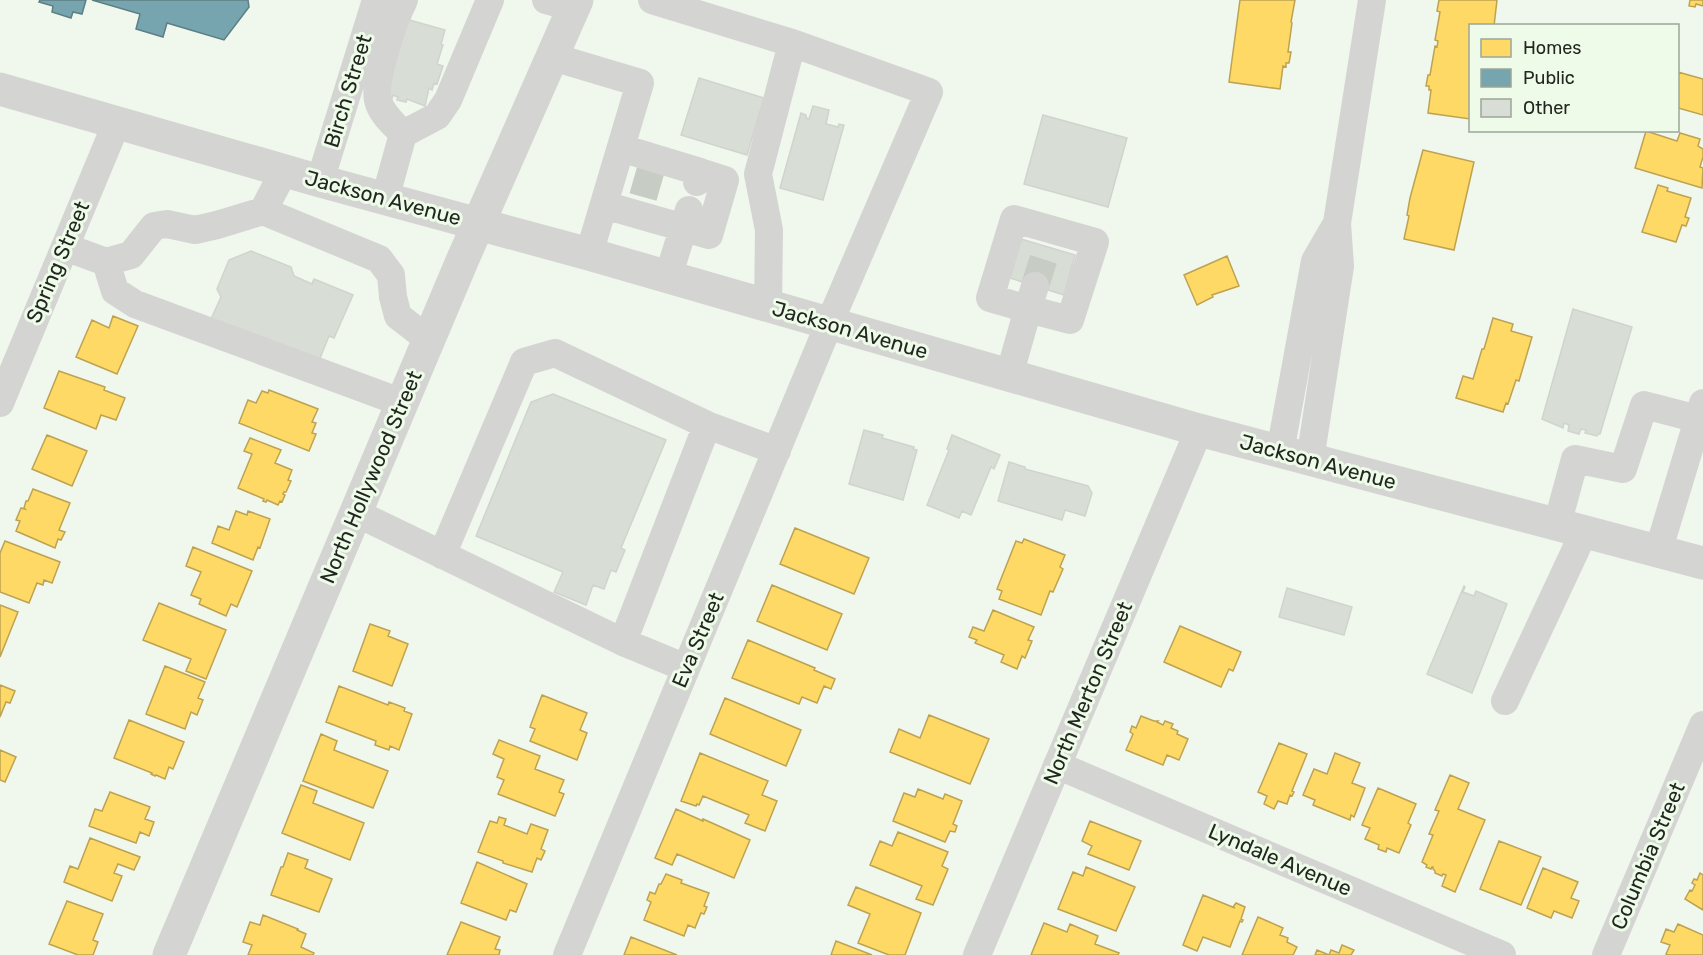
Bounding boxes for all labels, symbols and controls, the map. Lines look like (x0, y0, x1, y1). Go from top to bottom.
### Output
legend (1469, 24, 1679, 132)
street label: Birch Street (318, 31, 377, 151)
text: Homes (1523, 37, 1581, 59)
text: Public (1523, 67, 1575, 89)
text: Other (1523, 97, 1570, 119)
street label: Jackson Avenue (302, 165, 464, 230)
street label: Spring Street (21, 197, 94, 326)
street label: Jackson Avenue (769, 295, 931, 364)
street label: North Hollywood Street (314, 367, 427, 587)
street label: Jackson Avenue (1237, 429, 1399, 494)
street label: Eva Street (666, 588, 729, 691)
street label: North Merton Street (1038, 598, 1137, 788)
street label: Columbia Street (1605, 778, 1690, 933)
street label: Lyndale Avenue (1205, 818, 1356, 901)

